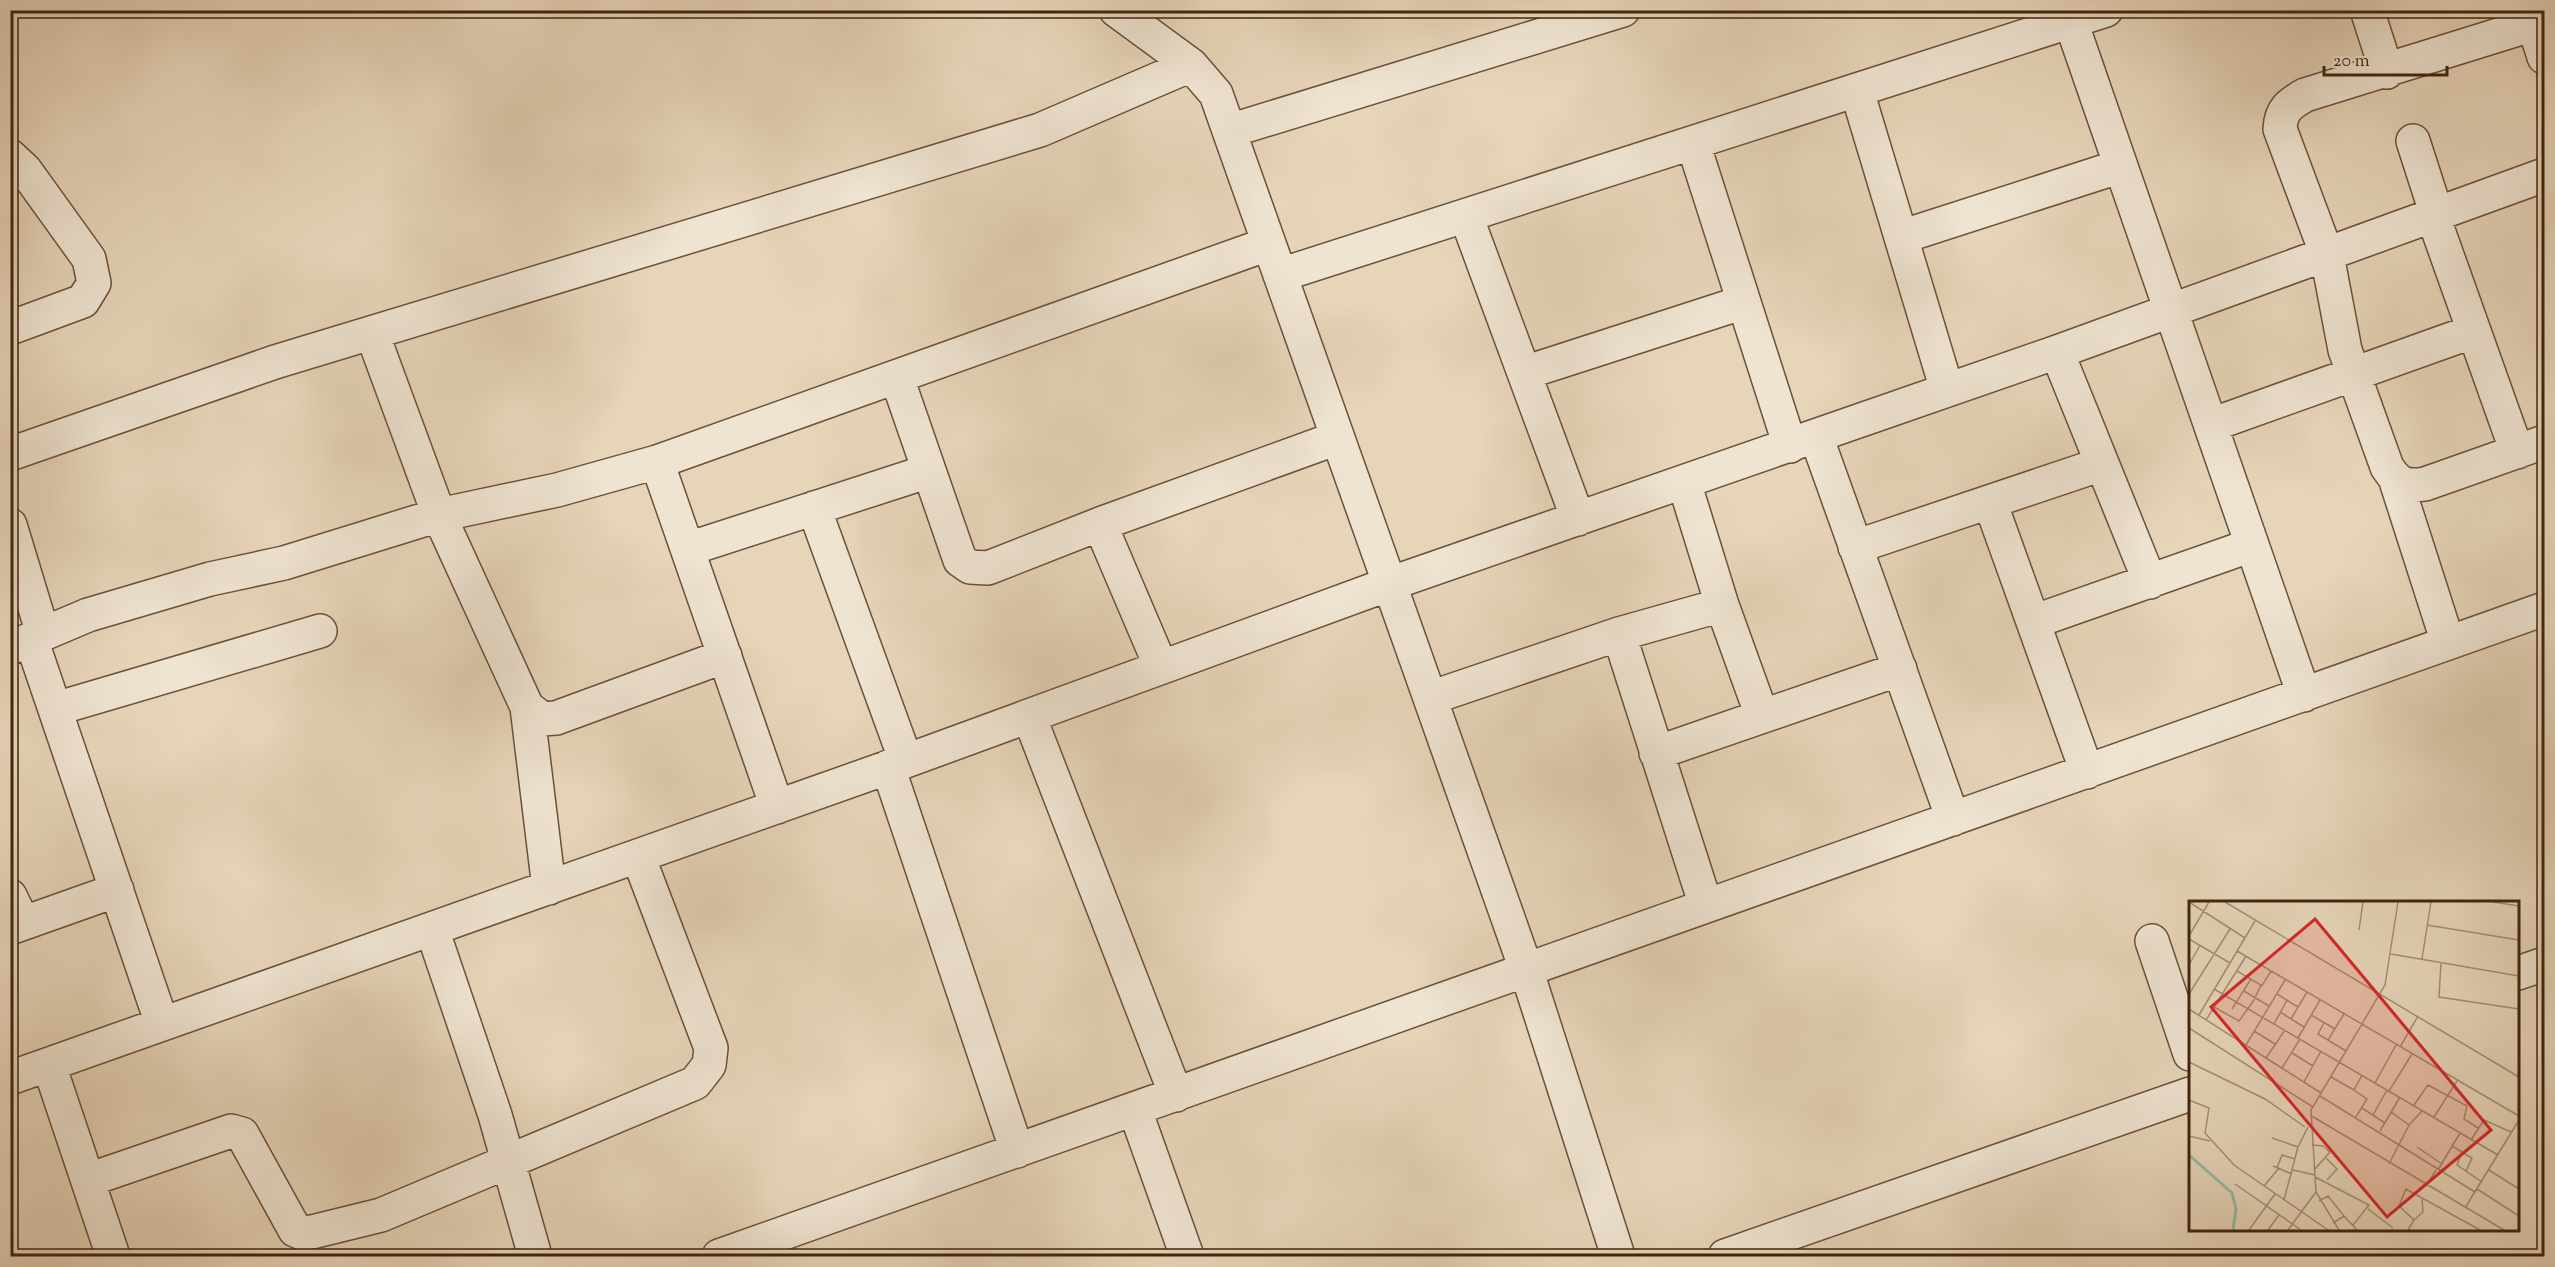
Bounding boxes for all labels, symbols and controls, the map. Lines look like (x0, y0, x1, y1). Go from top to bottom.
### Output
scale bar (2324, 39, 2447, 77)
text: 20 m (2333, 49, 2370, 75)
inset map (2189, 901, 2519, 1231)

